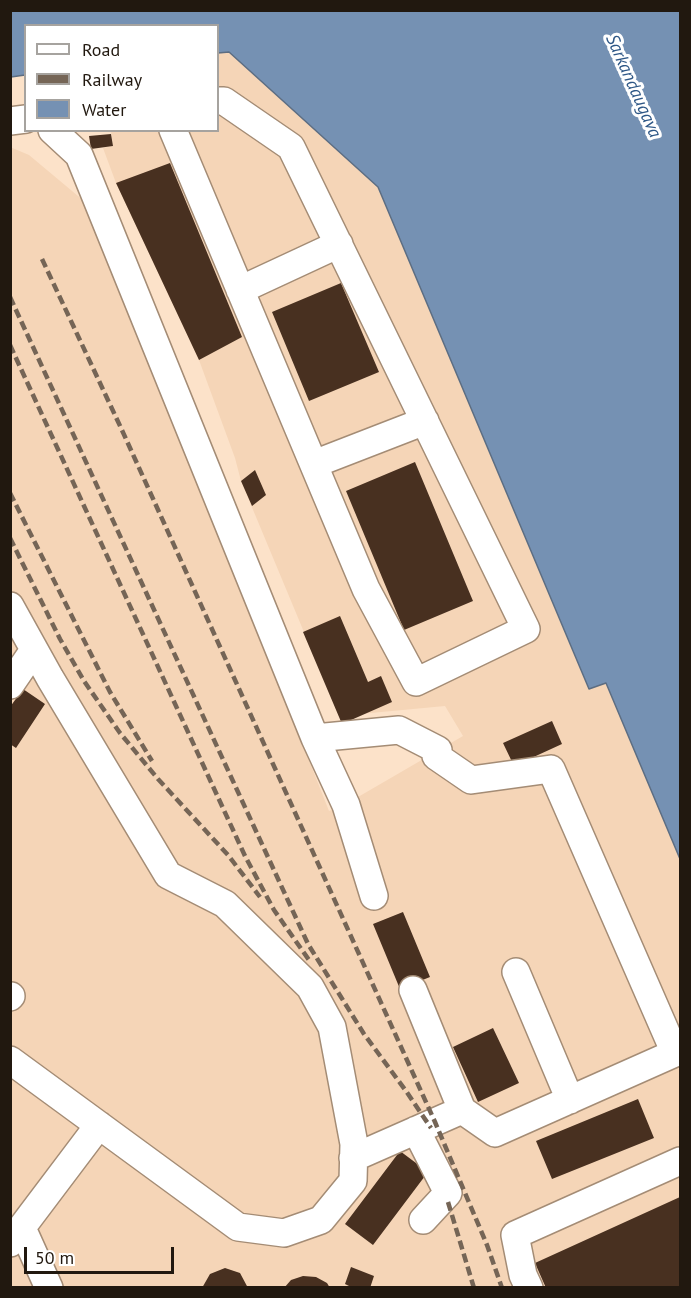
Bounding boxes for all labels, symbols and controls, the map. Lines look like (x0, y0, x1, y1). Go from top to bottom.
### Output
legend (24, 24, 219, 132)
water label: Sarkandaugava (601, 31, 665, 141)
text: Road (82, 38, 120, 61)
text: Railway (82, 68, 142, 91)
text: Water (82, 98, 126, 121)
scale bar (27, 1235, 177, 1273)
text: 50 m (35, 1246, 74, 1269)

